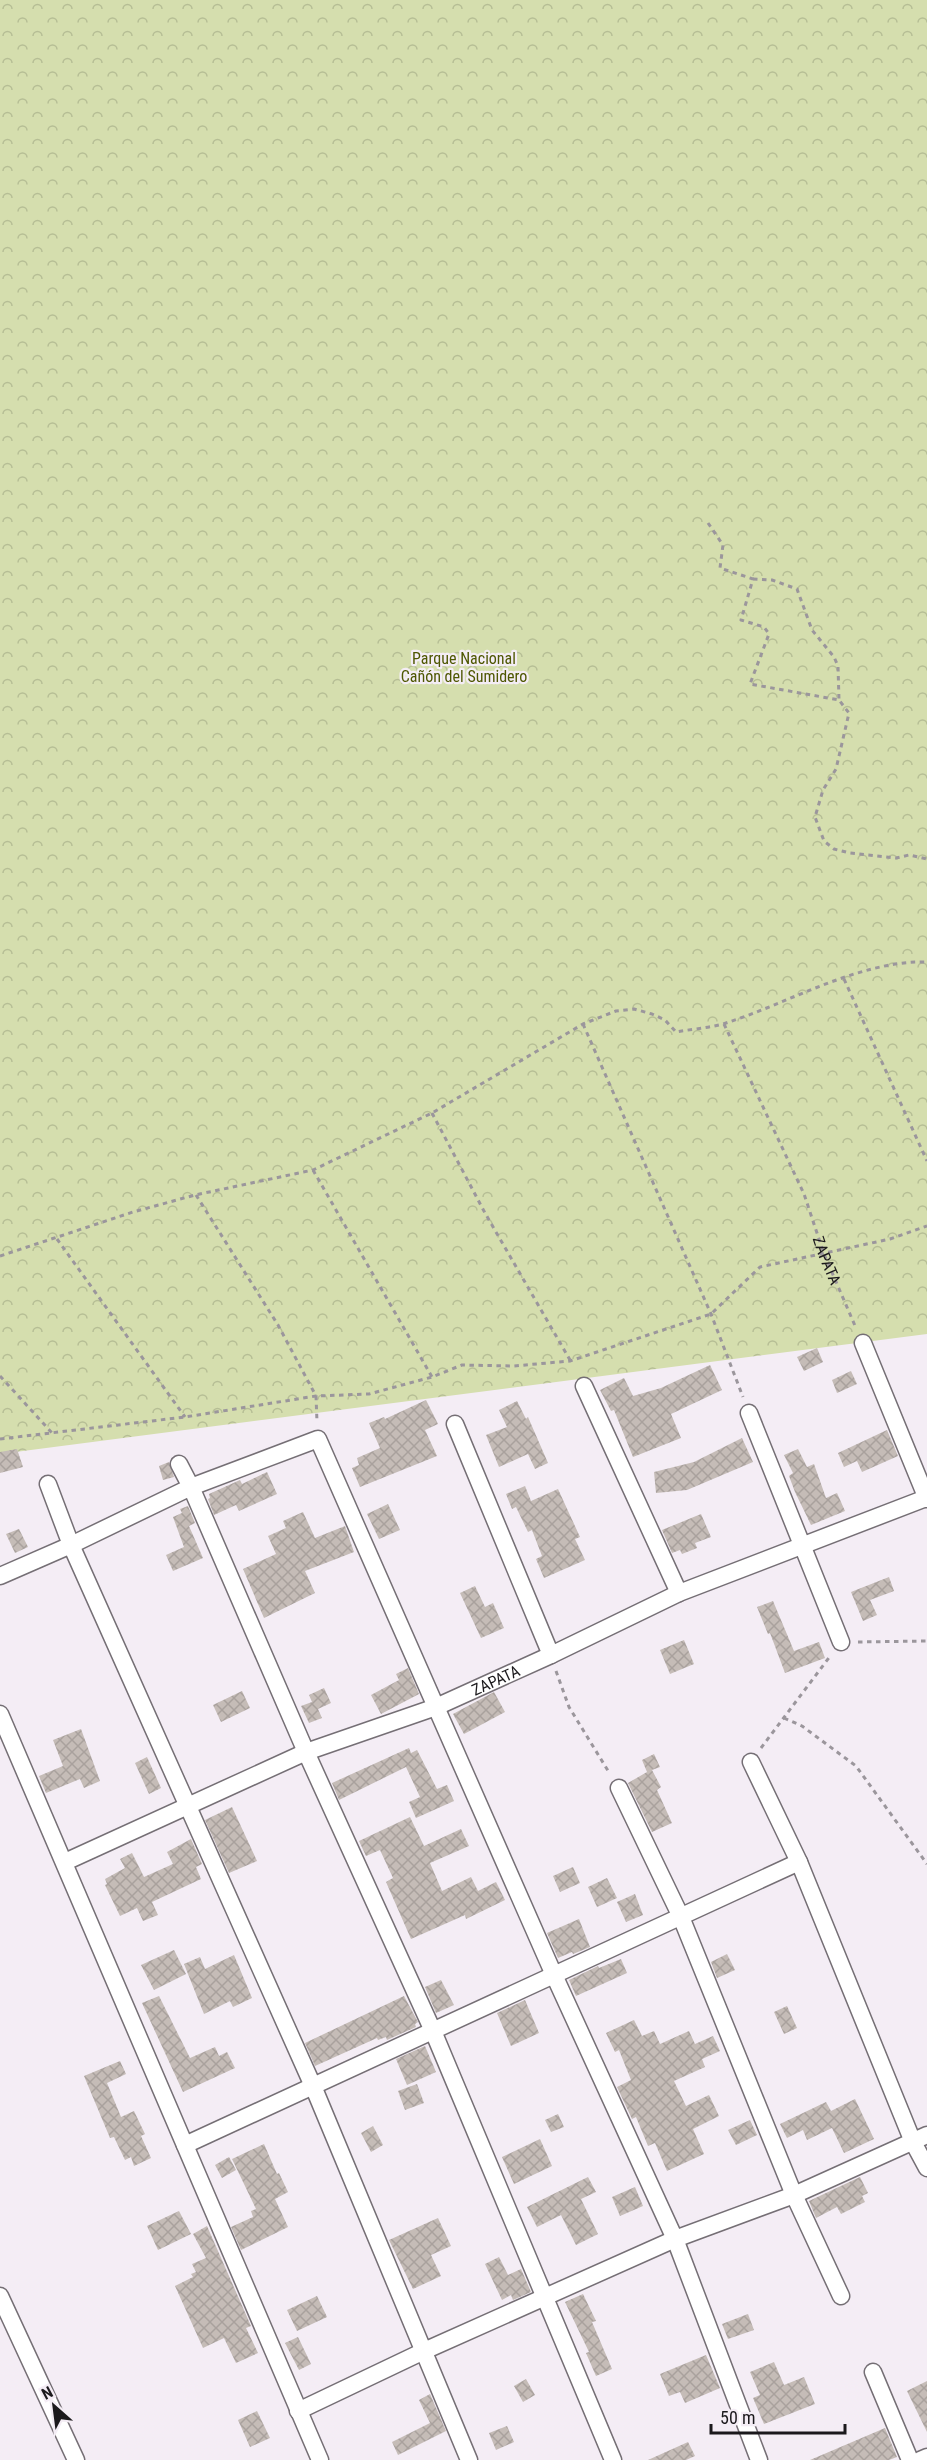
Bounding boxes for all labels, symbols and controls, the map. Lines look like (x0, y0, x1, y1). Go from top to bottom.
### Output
park label: Parque Nacional Cañón del Sumidero (401, 649, 527, 686)
street label: ZAPATA (809, 1234, 845, 1288)
street label: ZAPATA (469, 1661, 523, 1700)
north arrow (24, 2376, 84, 2436)
text: N (38, 2383, 56, 2404)
scale bar (711, 2397, 844, 2435)
text: 50 m (720, 2407, 755, 2428)

